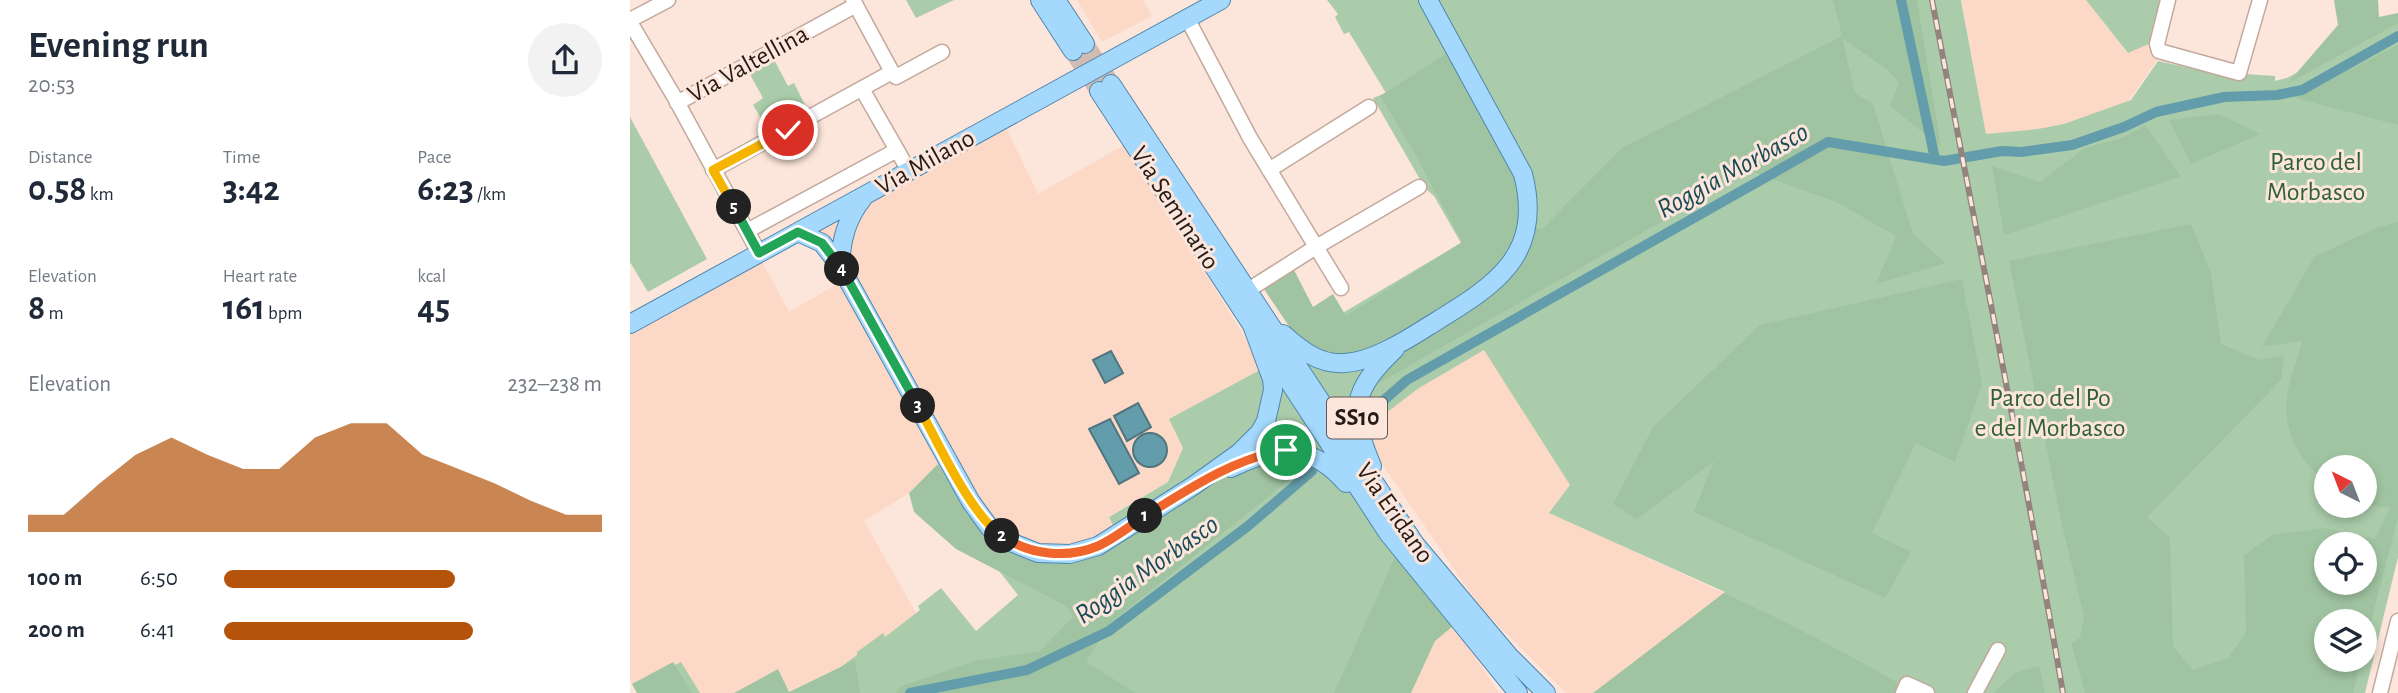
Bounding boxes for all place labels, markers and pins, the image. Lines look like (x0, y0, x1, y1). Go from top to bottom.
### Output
pin (758, 100, 818, 160)
pin: 5 (716, 190, 752, 224)
pin: 4 (824, 252, 860, 286)
pin: 3 (900, 388, 936, 424)
pin (1256, 420, 1316, 480)
pin: 1 (1128, 498, 1162, 534)
pin: 2 (984, 518, 1020, 554)

